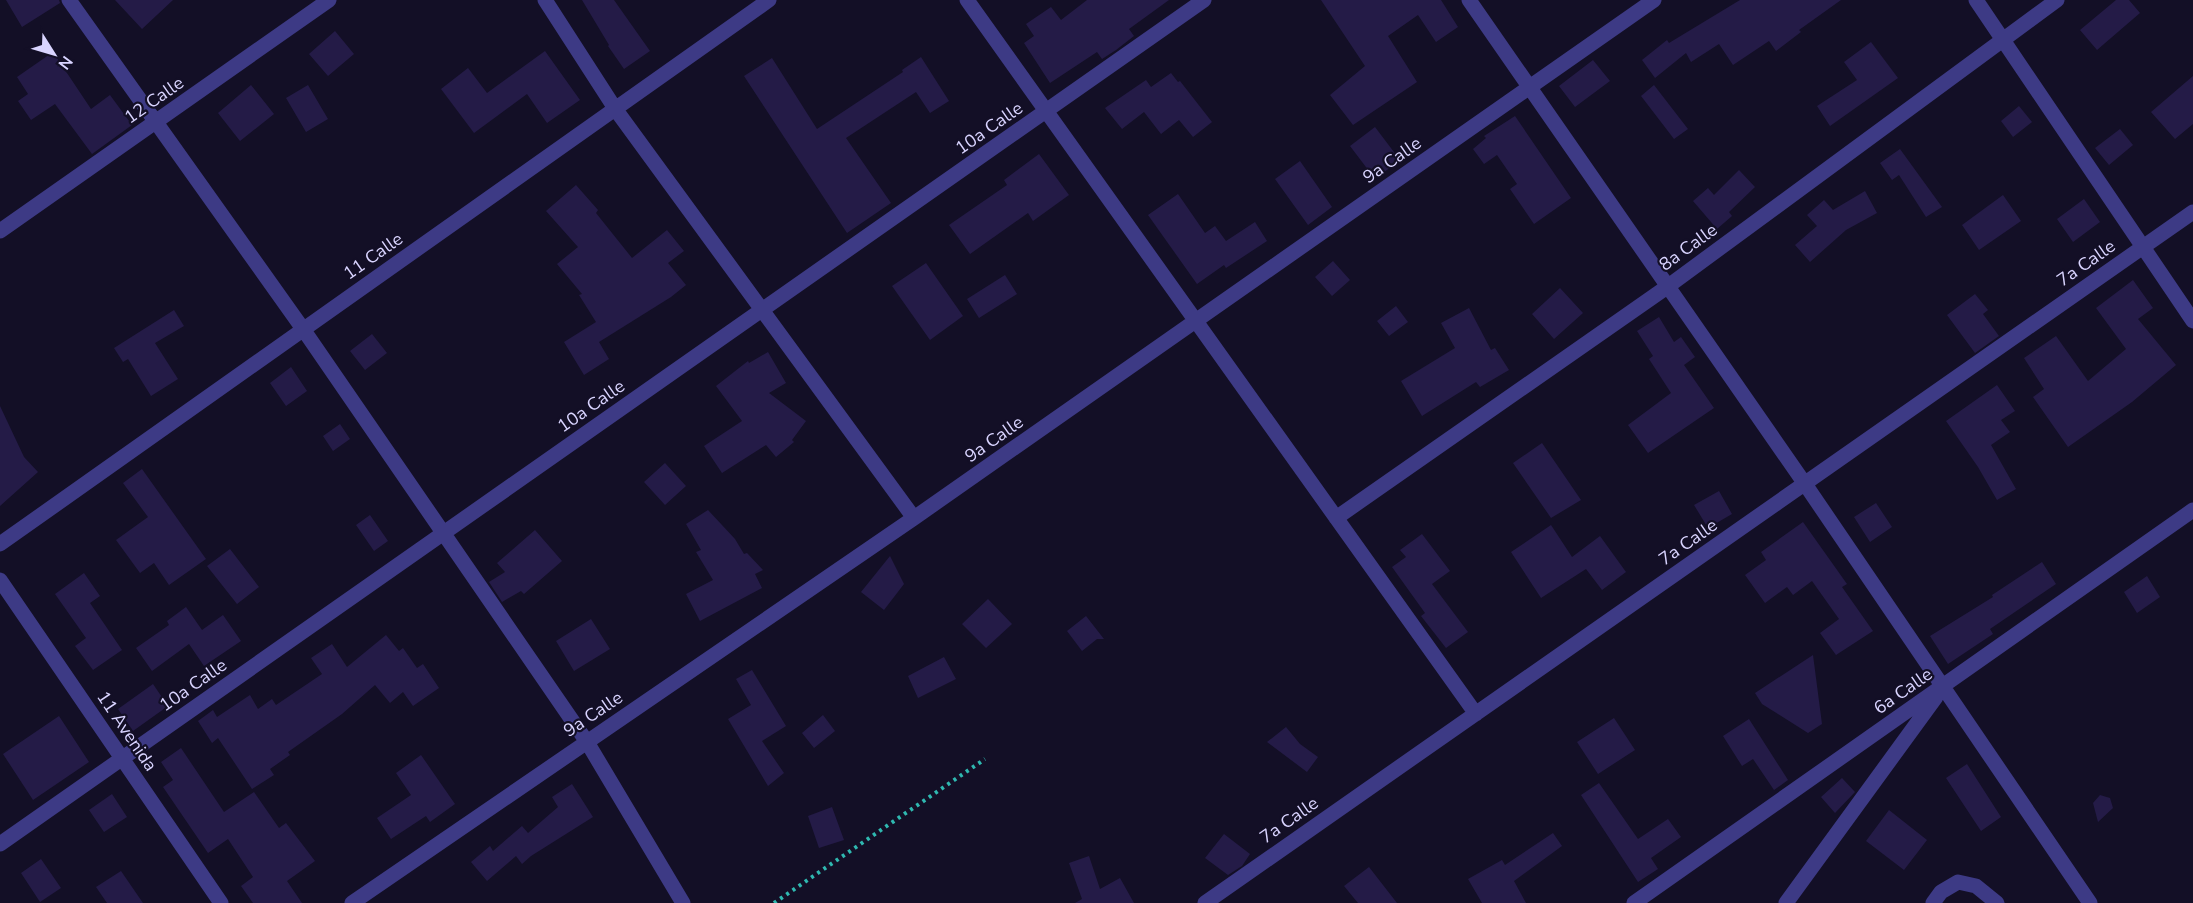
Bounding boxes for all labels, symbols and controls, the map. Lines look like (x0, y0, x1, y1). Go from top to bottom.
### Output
north arrow (24, 24, 84, 84)
text: N (53, 51, 78, 74)
street label: 12 Calle (119, 71, 189, 129)
street label: 10a Calle (950, 96, 1028, 160)
street label: 9a Calle (1358, 131, 1426, 189)
street label: 8a Calle (1654, 218, 1722, 276)
street label: 11 Calle (338, 227, 408, 285)
street label: 7a Calle (2052, 234, 2120, 292)
street label: 10a Calle (552, 374, 630, 438)
street label: 9a Calle (960, 410, 1028, 468)
street label: 7a Calle (1654, 513, 1722, 571)
street label: 10a Calle (154, 653, 232, 717)
street label: 6a Calle (1869, 662, 1937, 720)
street label: 9a Calle (559, 685, 627, 743)
street label: 11 Avenida (91, 686, 163, 776)
street label: 7a Calle (1255, 791, 1323, 849)

